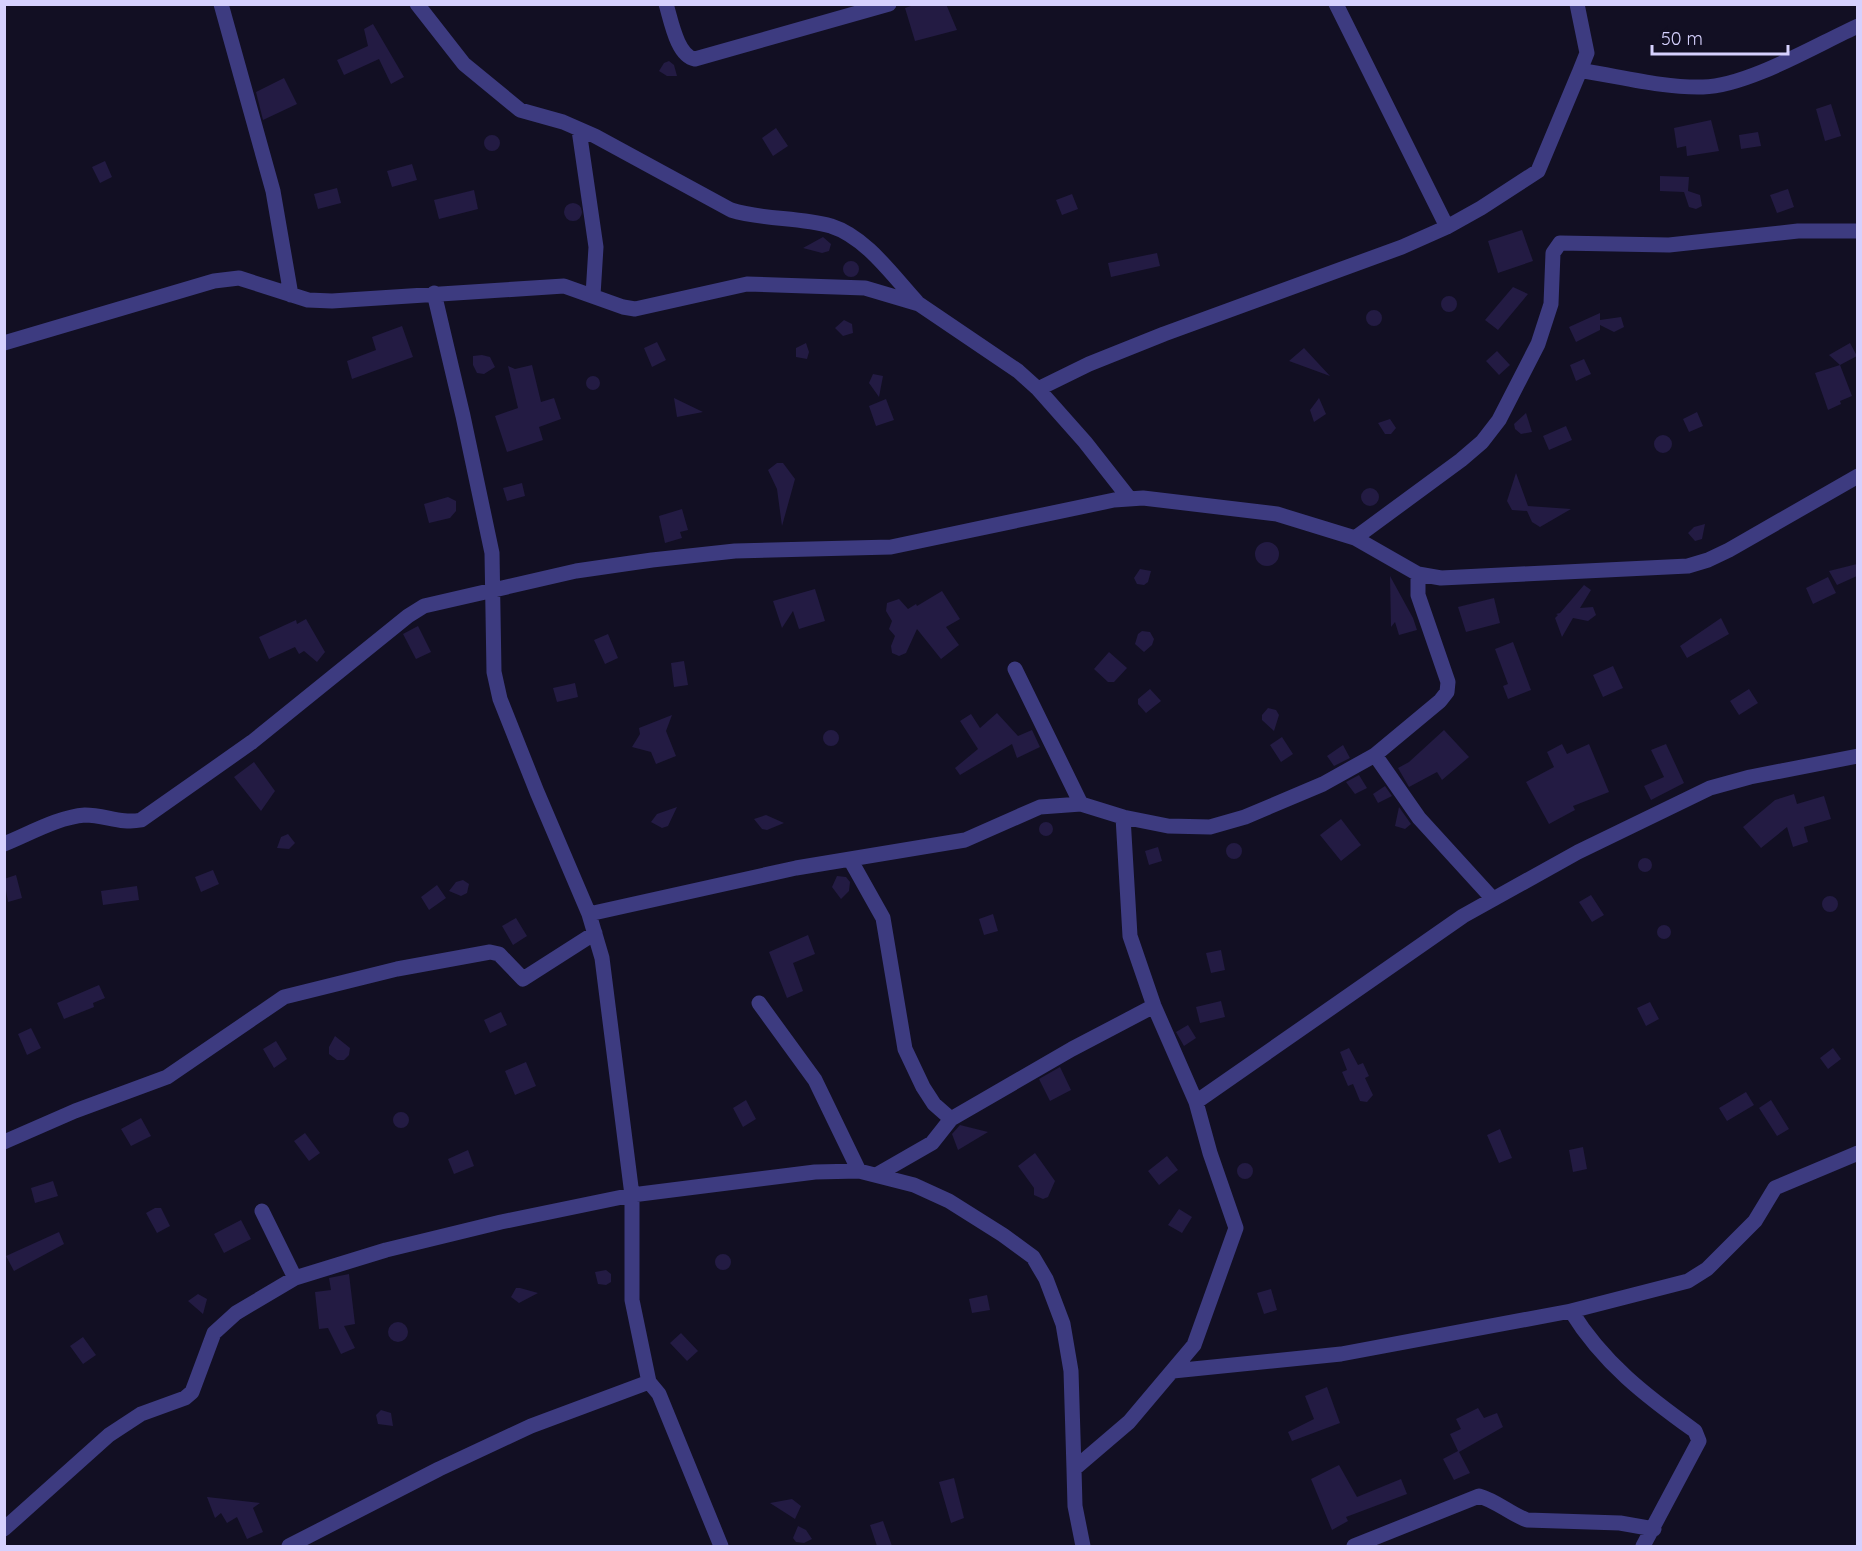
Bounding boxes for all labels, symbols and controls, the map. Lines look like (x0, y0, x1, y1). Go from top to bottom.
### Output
scale bar (1652, 18, 1788, 56)
text: 50 m (1661, 27, 1703, 50)

